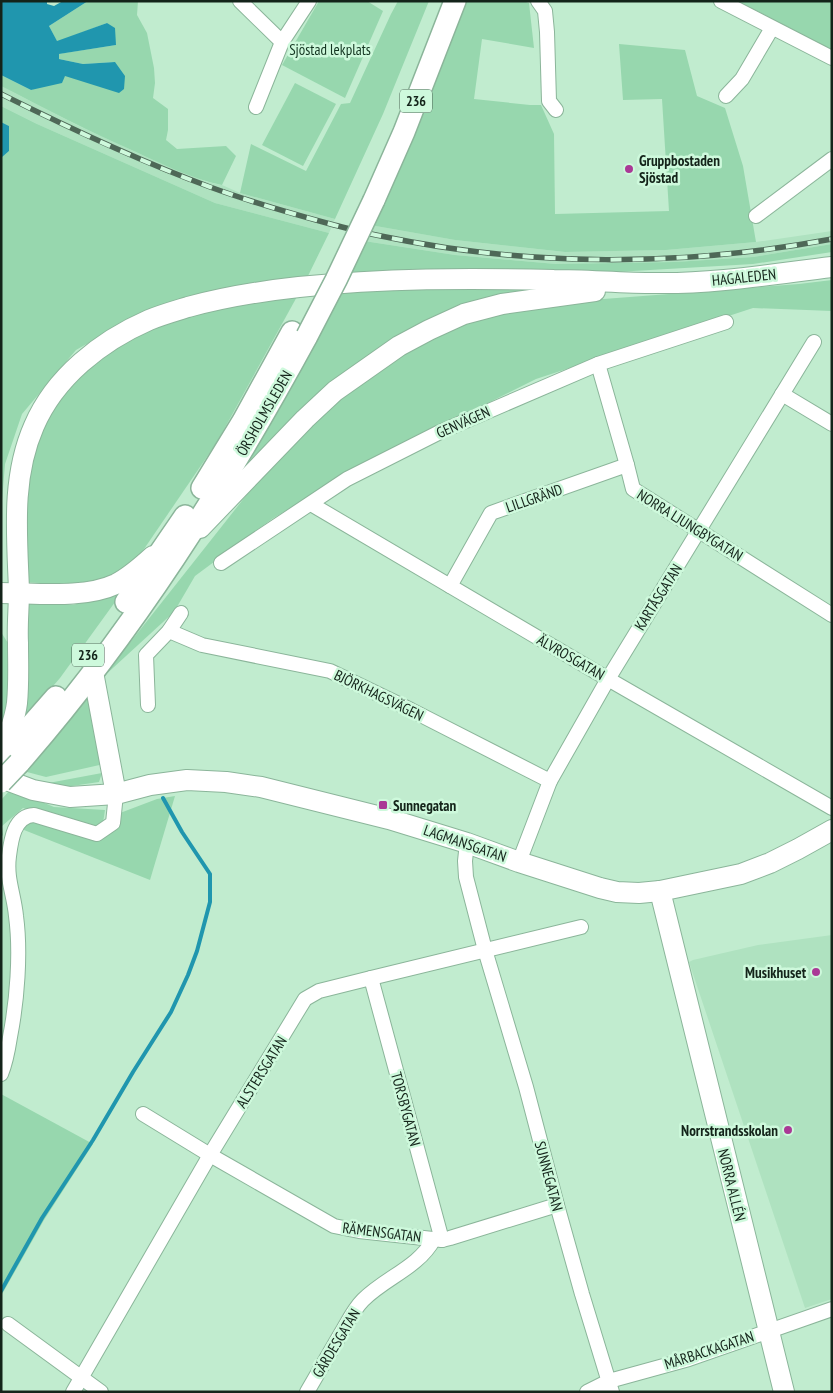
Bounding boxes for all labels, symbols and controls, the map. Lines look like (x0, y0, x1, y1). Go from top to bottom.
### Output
park label: Sjöstad lekplats (289, 40, 371, 59)
road number: 236 (400, 90, 432, 112)
place label: Gruppbostaden Sjöstad (639, 151, 720, 187)
marker: Gruppbostaden Sjöstad (623, 163, 635, 175)
street label: HAGALEDEN (711, 264, 777, 290)
street label: ÖRSHOLMSLEDEN (232, 367, 296, 459)
street label: GENVÄGEN (433, 402, 493, 442)
street label: LILLGRÄND (503, 479, 565, 517)
street label: NORRA LJUNGBYGATAN (634, 485, 746, 565)
street label: KARTÅSGATAN (630, 560, 686, 634)
street label: ÄLVROSGATAN (534, 630, 608, 684)
road number: 236 (72, 644, 104, 666)
street label: BJÖRKHAGSVÄGEN (331, 665, 427, 725)
place label: Sunnegatan (393, 796, 457, 815)
marker: Sunnegatan (377, 799, 389, 811)
street label: LAGMANSGATAN (421, 820, 509, 866)
place label: Musikhuset (745, 963, 807, 982)
marker: Musikhuset (810, 966, 822, 978)
street label: ALSTERSGATAN (231, 1033, 291, 1111)
street label: TORSBYGATAN (387, 1070, 425, 1148)
place label: Norrstrandsskolan (681, 1121, 778, 1140)
marker: Norrstrandsskolan (782, 1124, 794, 1136)
street label: SUNNEGATAN (531, 1139, 567, 1213)
street label: NORRA ALLÉN (714, 1147, 750, 1223)
street label: RÄMENSGATAN (342, 1218, 422, 1246)
street label: GÄRDESGATAN (308, 1305, 364, 1381)
street label: MÅRBACKAGATAN (662, 1327, 756, 1373)

